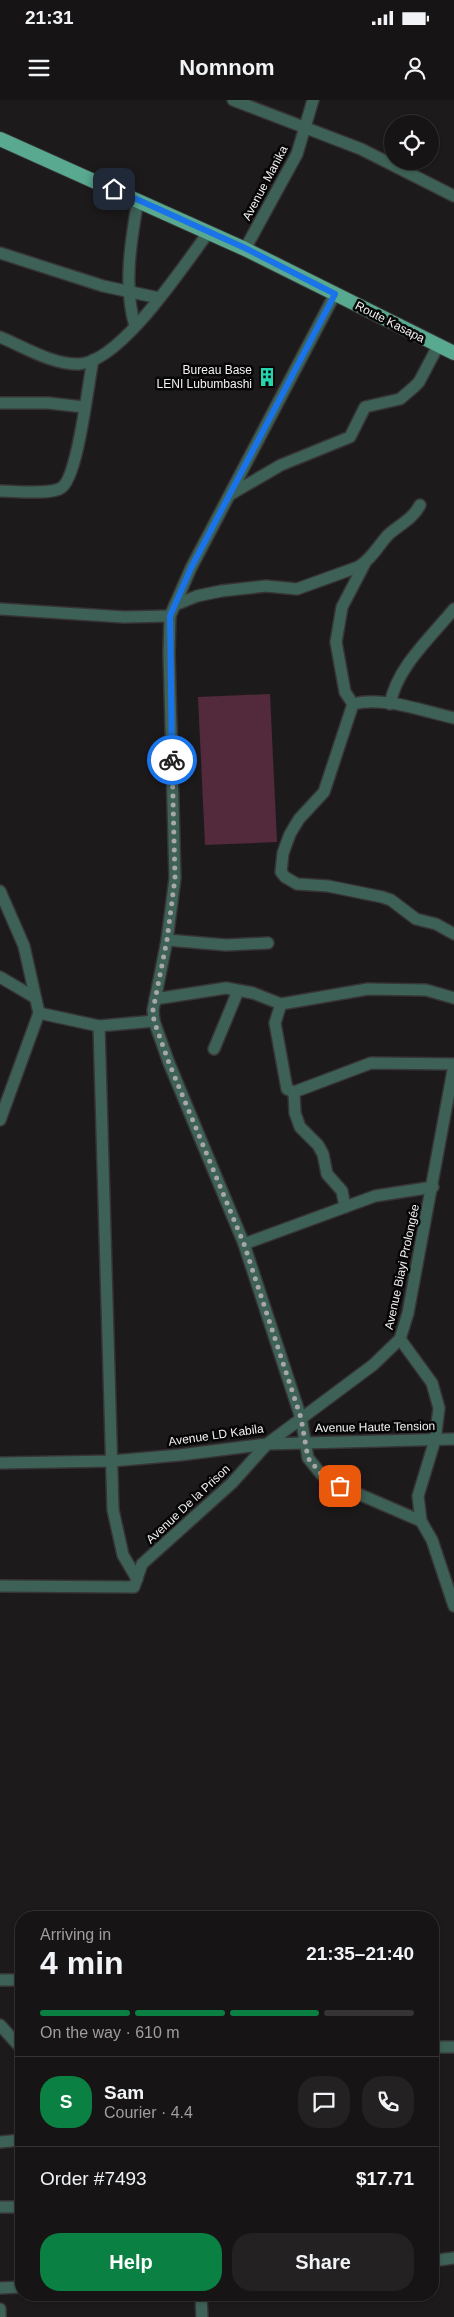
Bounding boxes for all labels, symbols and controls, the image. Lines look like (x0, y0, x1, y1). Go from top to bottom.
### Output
text: 21:31 (25, 7, 74, 28)
icon: menu (25, 54, 53, 82)
icon: person (401, 54, 429, 82)
text: Nomnom (179, 55, 275, 80)
map controls (384, 115, 439, 170)
button: locate (384, 115, 439, 170)
street label: Avenue Manika (239, 143, 291, 223)
pin (93, 168, 135, 210)
icon: home (100, 175, 128, 203)
street label: Route Kasapa (353, 298, 427, 346)
place label: Bureau Base LENI Lubumbashi (157, 363, 252, 391)
building icon: Bureau Base LENI Lubumbashi (256, 366, 278, 388)
courier (147, 735, 197, 785)
icon: bike (158, 746, 186, 774)
street label: Avenue Biayi Prolongée (382, 1203, 422, 1331)
street label: Avenue Haute Tension (315, 1419, 435, 1435)
street label: Avenue LD Kabila (168, 1421, 265, 1449)
street label: Avenue De la Prison (143, 1462, 233, 1546)
pin (319, 1465, 361, 1507)
icon: bag (326, 1472, 354, 1500)
text: Arriving in (40, 1926, 111, 1943)
text: 21:35–21:40 (306, 1943, 414, 1964)
text: 4 min (40, 1945, 124, 1981)
text: On the way · 610 m (40, 2024, 180, 2041)
button: chat (298, 2076, 350, 2128)
button: phone (362, 2076, 414, 2128)
text: Sam (104, 2082, 144, 2103)
text: S (60, 2091, 72, 2112)
text: Courier · 4.4 (104, 2104, 193, 2121)
text: Order #7493 (40, 2168, 147, 2189)
text: $17.71 (356, 2168, 414, 2189)
button: Help (40, 2233, 222, 2291)
button: Share (232, 2233, 414, 2291)

